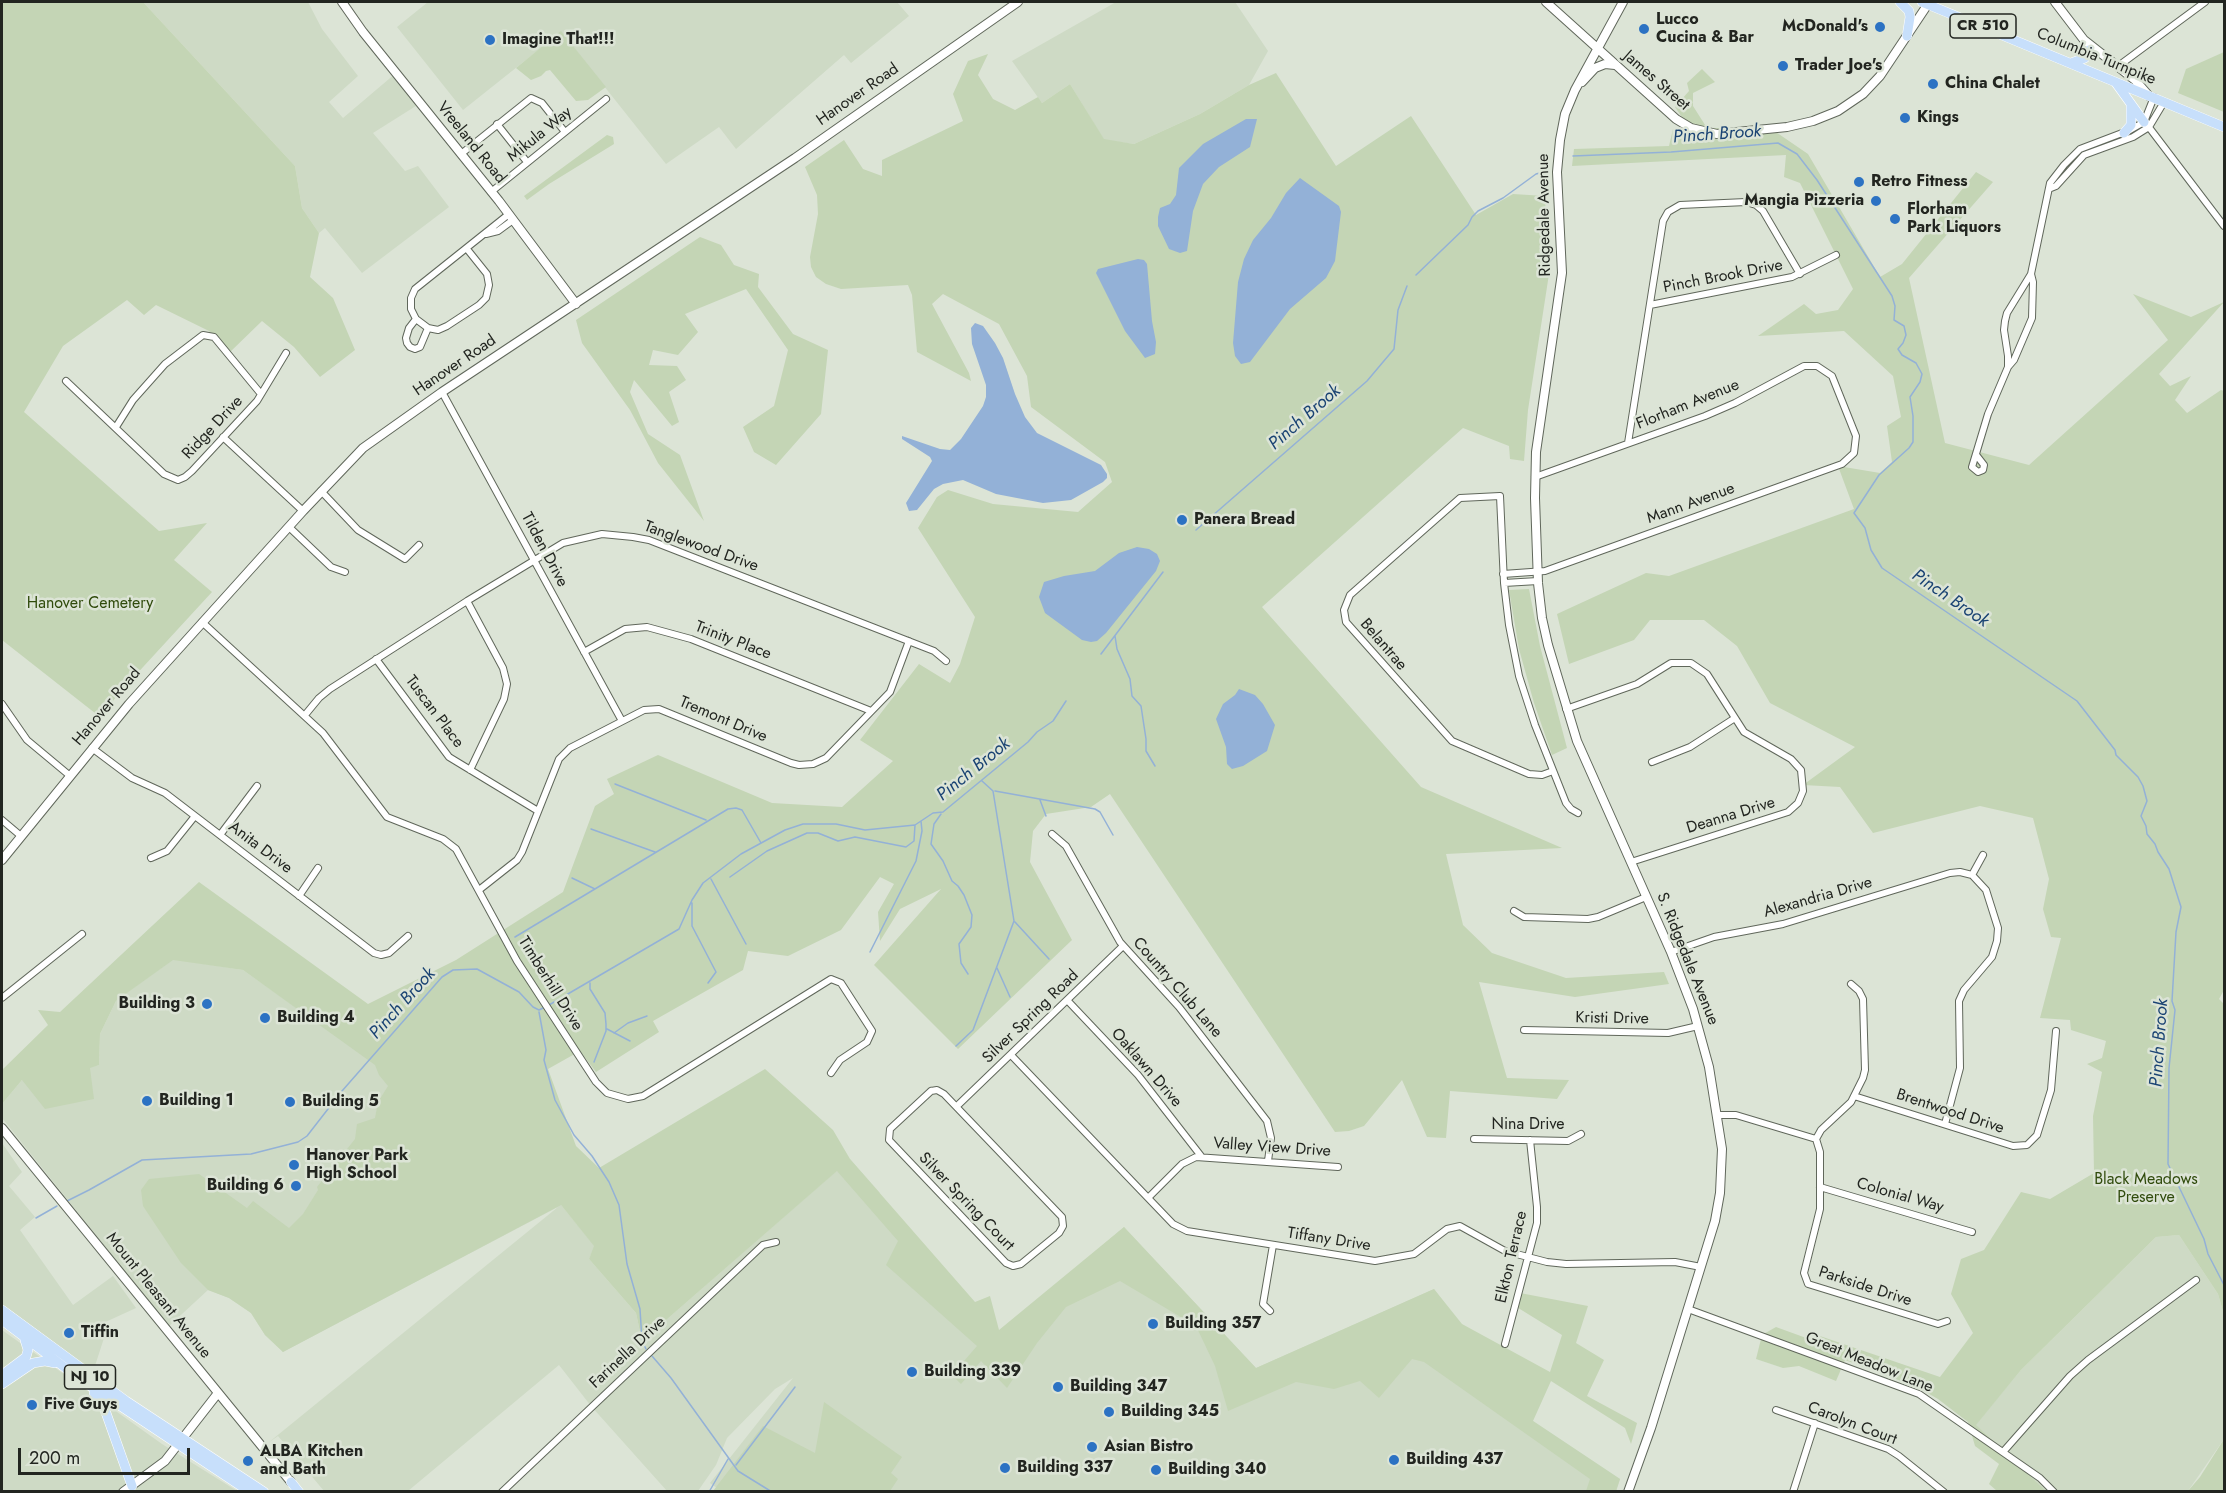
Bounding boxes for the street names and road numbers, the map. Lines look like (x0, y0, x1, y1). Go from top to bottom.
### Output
road number: CR 510 (1950, 14, 2016, 38)
street label: Columbia Turnpike (2034, 24, 2158, 90)
street label: James Street (1619, 47, 1693, 115)
street label: Hanover Road (813, 60, 903, 130)
street label: Vreeland Road (432, 98, 510, 188)
street label: Mikula Way (504, 103, 576, 167)
street label: Ridgedale Avenue (1534, 153, 1556, 277)
street label: Pinch Brook Drive (1662, 256, 1784, 298)
street label: Hanover Road (410, 331, 500, 401)
street label: Florham Avenue (1634, 376, 1742, 434)
street label: Ridge Drive (179, 392, 247, 464)
street label: Mann Avenue (1644, 479, 1738, 529)
street label: Tilden Drive (516, 510, 572, 590)
street label: Tanglewood Drive (641, 517, 761, 577)
street label: Belantrae (1355, 615, 1411, 675)
street label: Trinity Place (692, 618, 774, 664)
street label: Hanover Road (69, 664, 145, 750)
street label: Tuscan Place (401, 672, 467, 752)
street label: Tremont Drive (676, 693, 770, 747)
street label: Deanna Drive (1684, 793, 1778, 839)
street label: Anita Drive (224, 818, 296, 878)
street label: Alexandria Drive (1762, 873, 1874, 923)
street label: S. Ridgedale Avenue (1652, 890, 1722, 1028)
street label: Timberhill Drive (513, 933, 587, 1035)
street label: Country Club Lane (1128, 934, 1226, 1042)
street label: Silver Spring Road (979, 966, 1083, 1068)
street label: Kristi Drive (1575, 1009, 1649, 1029)
street label: Oaklawn Drive (1107, 1025, 1185, 1111)
street label: Brentwood Drive (1894, 1086, 2006, 1138)
street label: Nina Drive (1491, 1115, 1565, 1135)
street label: Valley View Drive (1213, 1134, 1331, 1162)
street label: Silver Spring Court (914, 1149, 1018, 1255)
street label: Colonial Way (1854, 1174, 1946, 1218)
street label: Elkton Terrace (1492, 1209, 1532, 1305)
street label: Tiffany Drive (1286, 1224, 1372, 1256)
street label: Mount Pleasant Avenue (101, 1229, 215, 1363)
street label: Parkside Drive (1816, 1263, 1914, 1311)
street label: Farinella Drive (586, 1313, 670, 1393)
street label: Great Meadow Lane (1802, 1329, 1936, 1397)
road number: NJ 10 (64, 1365, 116, 1389)
street label: Carolyn Court (1805, 1398, 1899, 1450)

